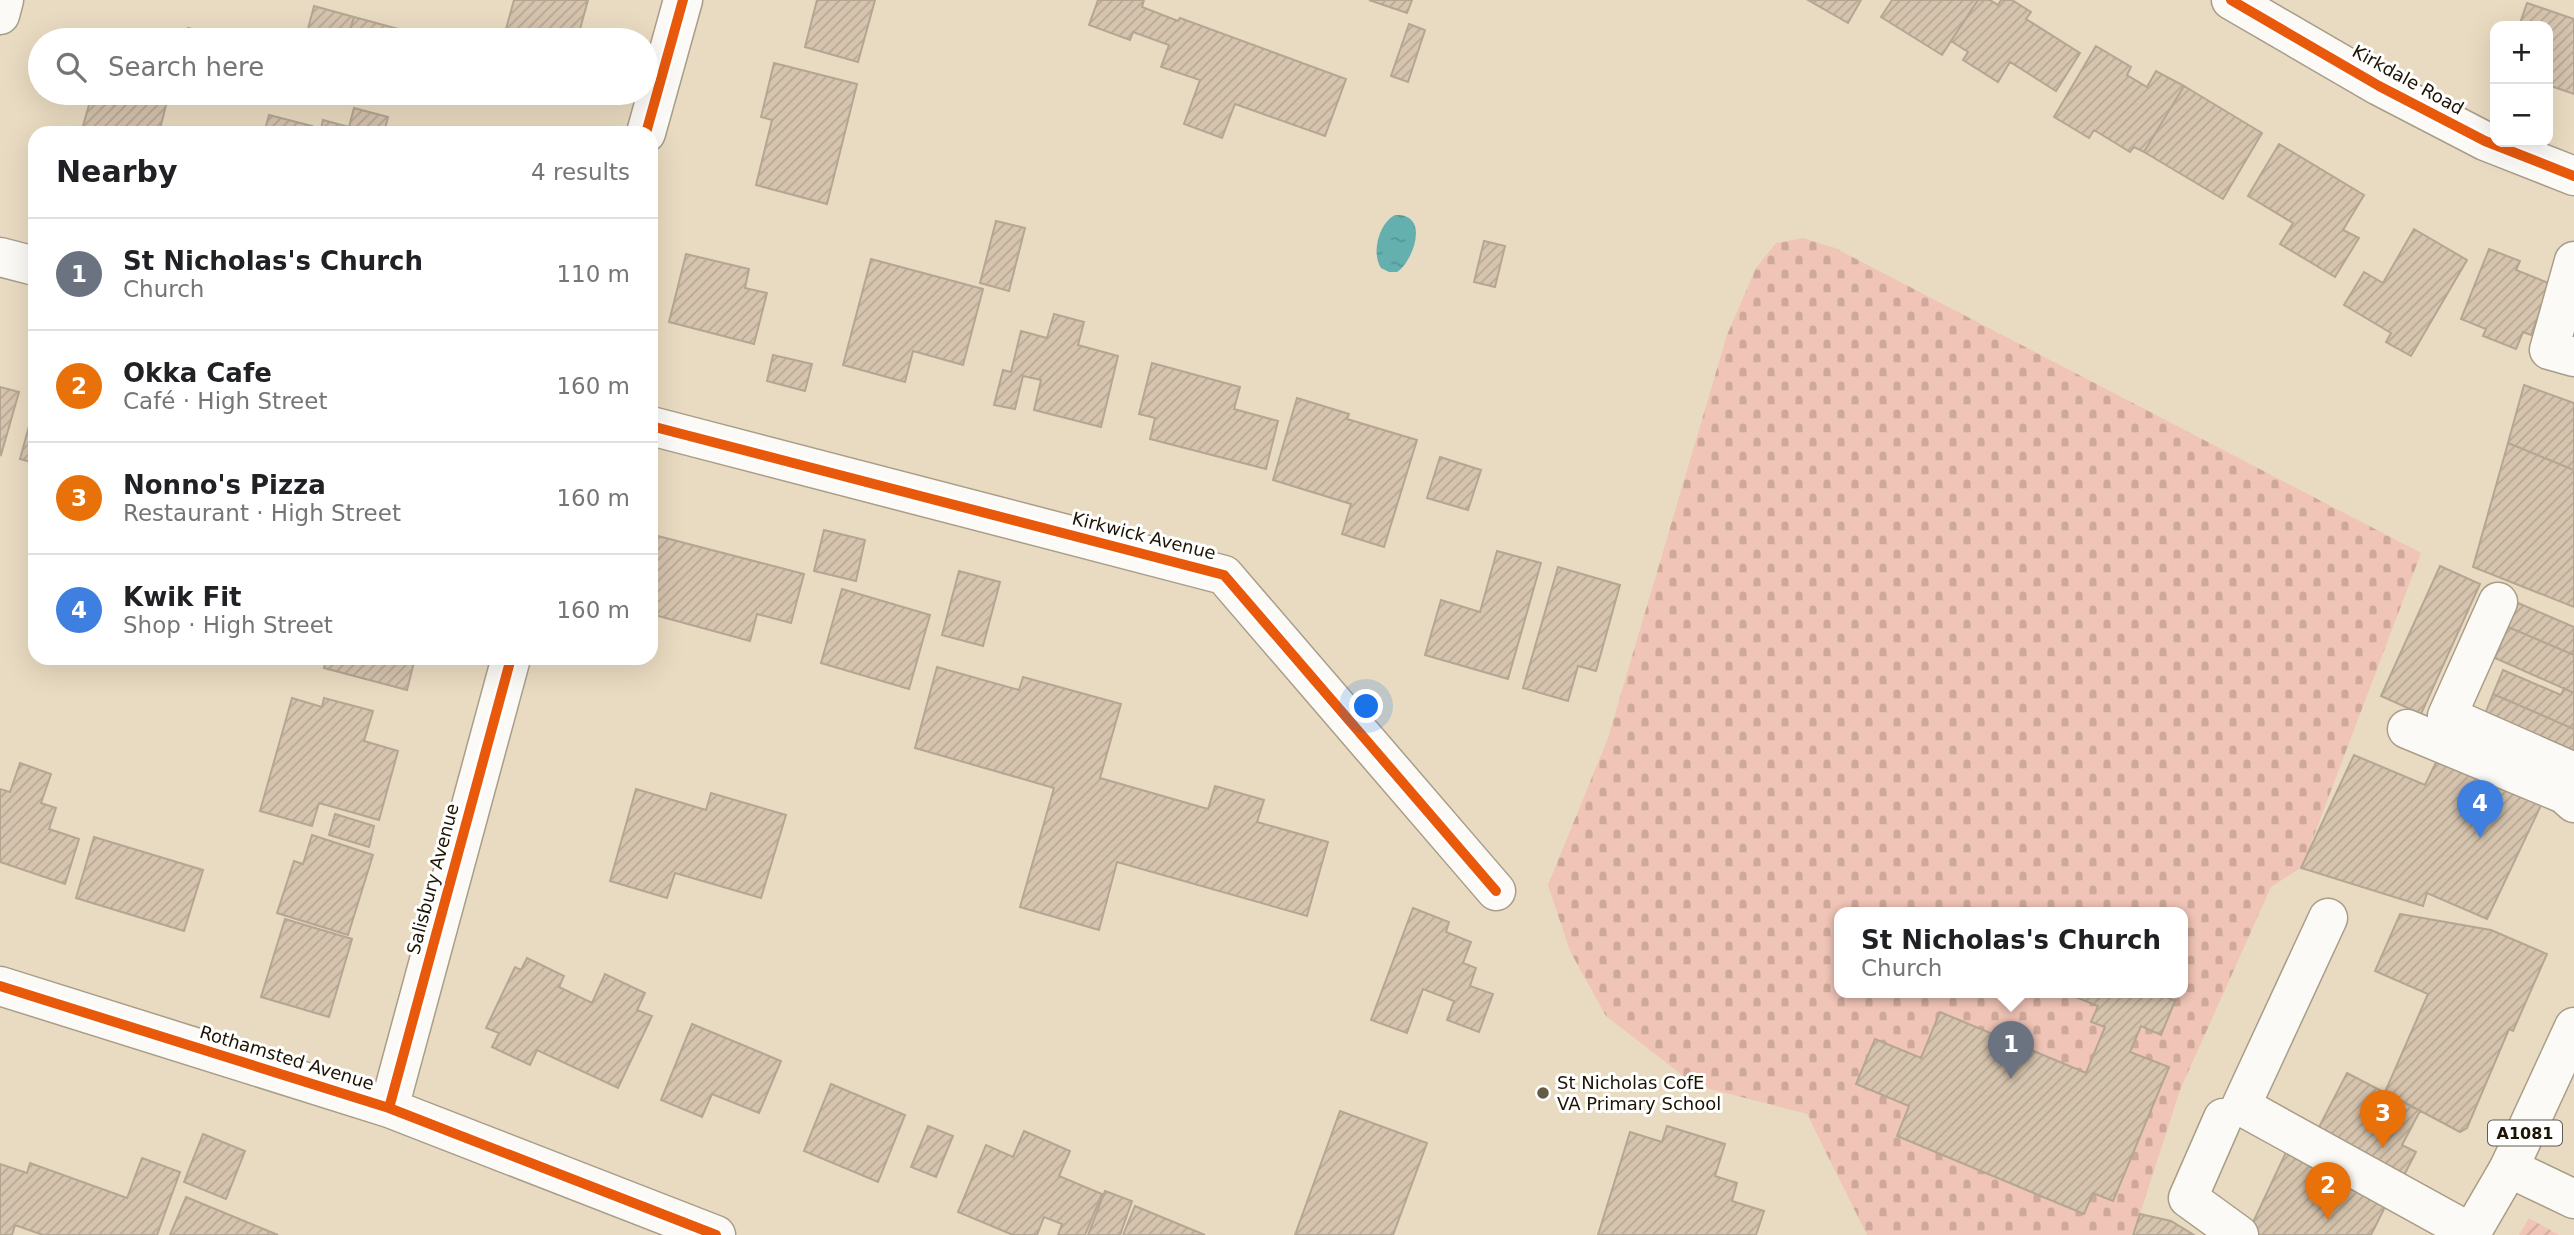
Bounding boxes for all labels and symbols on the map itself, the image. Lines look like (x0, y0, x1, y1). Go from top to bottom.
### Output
street label: Kirkdale Road (2349, 40, 2468, 119)
street label: Kirkwick Avenue (1070, 508, 1218, 564)
your location (1349, 689, 1383, 723)
pin: 4 (2457, 780, 2503, 838)
street label: Salisbury Avenue (402, 801, 463, 957)
street label: Rothamsted Avenue (197, 1021, 377, 1094)
pin: 1 (1988, 1021, 2034, 1079)
place label: St Nicholas CofE VA Primary School (1557, 1072, 1721, 1114)
marker: St Nicholas CofE VA Primary School (1535, 1085, 1551, 1101)
pin: 3 (2360, 1090, 2406, 1148)
road number: A1081 (2488, 1120, 2562, 1146)
pin: 2 (2305, 1162, 2351, 1220)

